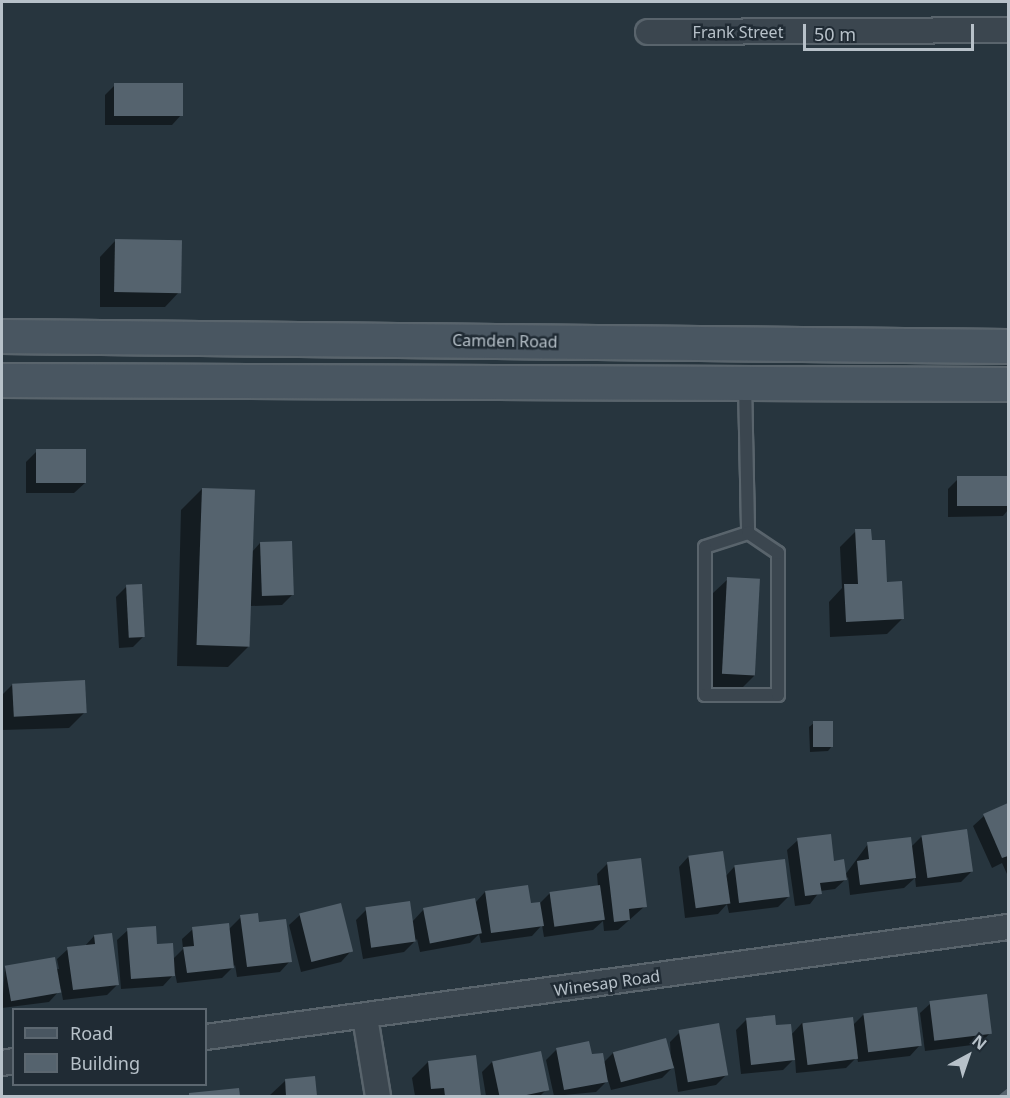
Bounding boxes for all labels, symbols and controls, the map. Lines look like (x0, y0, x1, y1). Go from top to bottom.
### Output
scale bar (806, 12, 977, 50)
street label: Frank Street (693, 22, 783, 42)
text: 50 m (814, 22, 856, 46)
street label: Camden Road (452, 330, 558, 352)
street label: Winesap Road (553, 966, 661, 1000)
legend (12, 1008, 207, 1086)
text: Road (70, 1021, 113, 1045)
north arrow (938, 1026, 998, 1086)
text: N (968, 1030, 992, 1055)
text: Building (70, 1051, 140, 1075)

